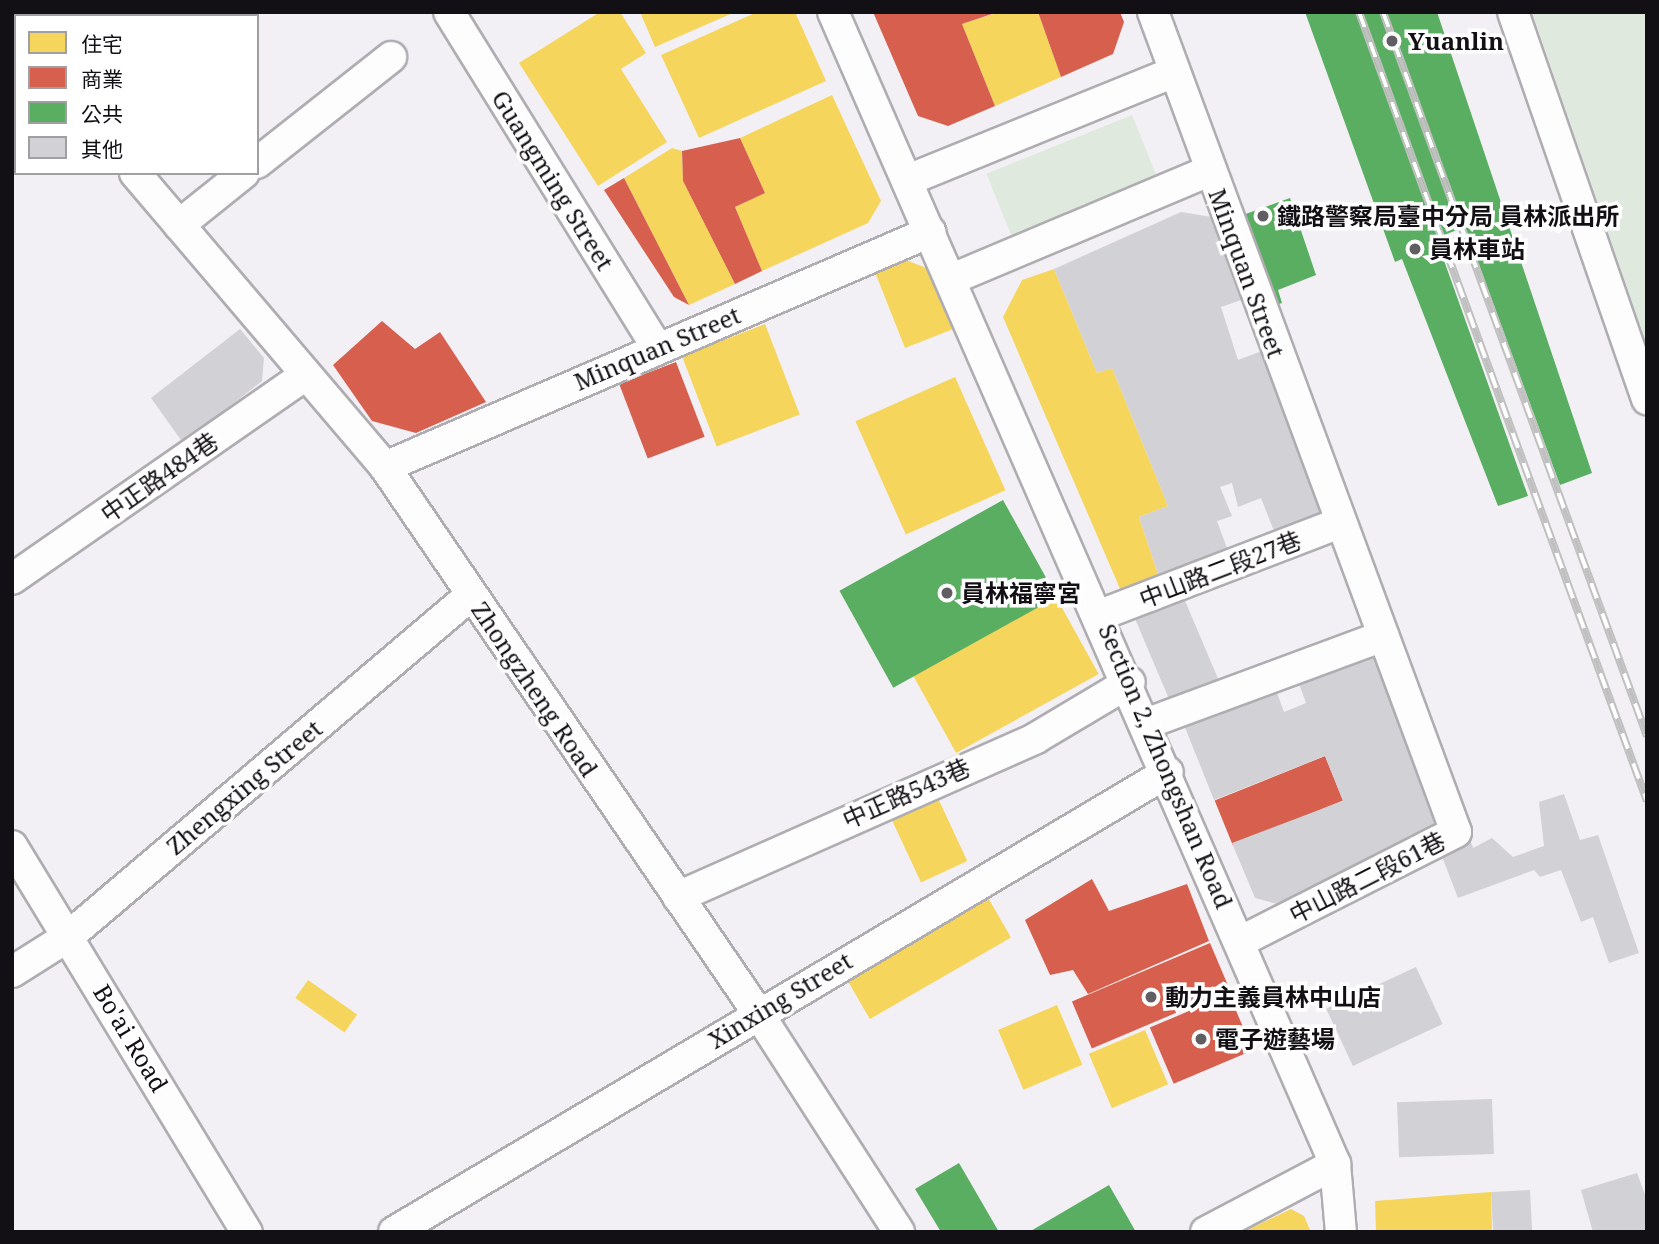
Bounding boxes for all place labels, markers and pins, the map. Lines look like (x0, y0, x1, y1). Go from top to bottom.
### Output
place label: Yuanlin (1408, 27, 1504, 55)
marker: Yuanlin (1382, 31, 1402, 51)
place label: 鐵路警察局臺中分局 員林派出所 (1277, 202, 1619, 230)
marker: 鐵路警察局臺中分局 員林派出所 (1255, 208, 1271, 224)
place label: 員林車站 (1429, 235, 1525, 263)
marker: 員林車站 (1407, 241, 1423, 257)
place label: 員林福寧宮 (961, 579, 1081, 607)
marker: 員林福寧宮 (939, 585, 955, 601)
place label: 動力主義員林中山店 (1165, 983, 1381, 1011)
marker: 動力主義員林中山店 (1143, 989, 1159, 1005)
place label: 電子遊藝場 (1215, 1025, 1335, 1053)
marker: 電子遊藝場 (1193, 1031, 1209, 1047)

